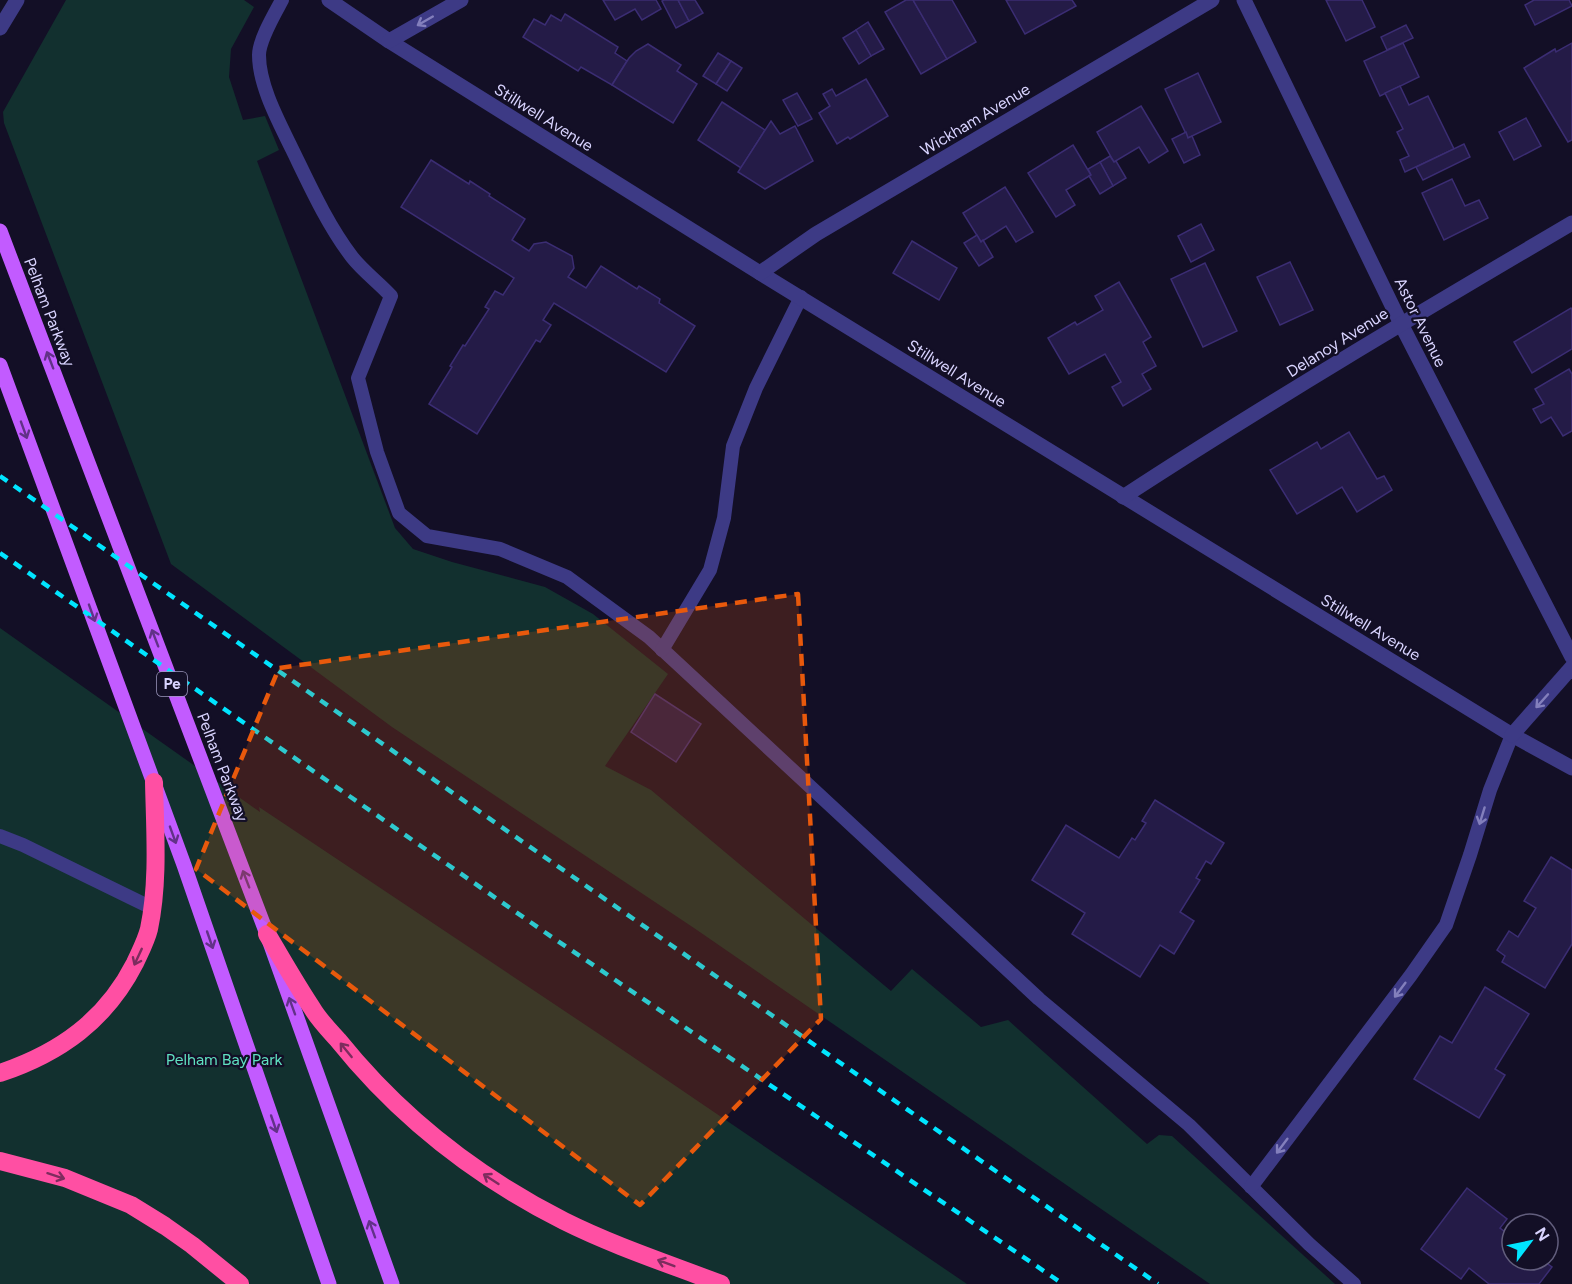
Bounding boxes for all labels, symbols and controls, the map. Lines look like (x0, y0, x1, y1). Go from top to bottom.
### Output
one-way arrow (417, 15, 434, 27)
street label: Stillwell Avenue (491, 79, 597, 156)
street label: Wickham Avenue (917, 79, 1034, 160)
street label: Pelham Parkway (20, 255, 79, 370)
street label: Astor Avenue (1391, 274, 1450, 370)
street label: Delanoy Avenue (1283, 304, 1392, 381)
street label: Stillwell Avenue (904, 335, 1010, 412)
one-way arrow (44, 352, 55, 370)
one-way arrow (20, 420, 31, 439)
street label: Stillwell Avenue (1317, 590, 1424, 665)
one-way arrow (87, 603, 98, 622)
one-way arrow (149, 629, 160, 648)
road number: Pe (157, 672, 187, 696)
one-way arrow (1535, 693, 1549, 708)
street label: Pelham Parkway (193, 710, 252, 825)
one-way arrow (1476, 806, 1487, 825)
one-way arrow (169, 825, 180, 844)
one-way arrow (240, 871, 251, 889)
one-way arrow (206, 930, 217, 949)
one-way arrow (132, 947, 143, 965)
one-way arrow (1393, 982, 1406, 998)
one-way arrow (286, 997, 297, 1016)
one-way arrow (339, 1042, 352, 1058)
park label: Pelham Bay Park (166, 1050, 283, 1069)
one-way arrow (269, 1114, 280, 1133)
one-way arrow (1276, 1137, 1288, 1153)
one-way arrow (46, 1171, 65, 1182)
one-way arrow (483, 1172, 500, 1184)
north arrow (1500, 1212, 1560, 1272)
one-way arrow (365, 1220, 376, 1239)
text: N (1531, 1224, 1554, 1245)
one-way arrow (658, 1257, 676, 1268)

